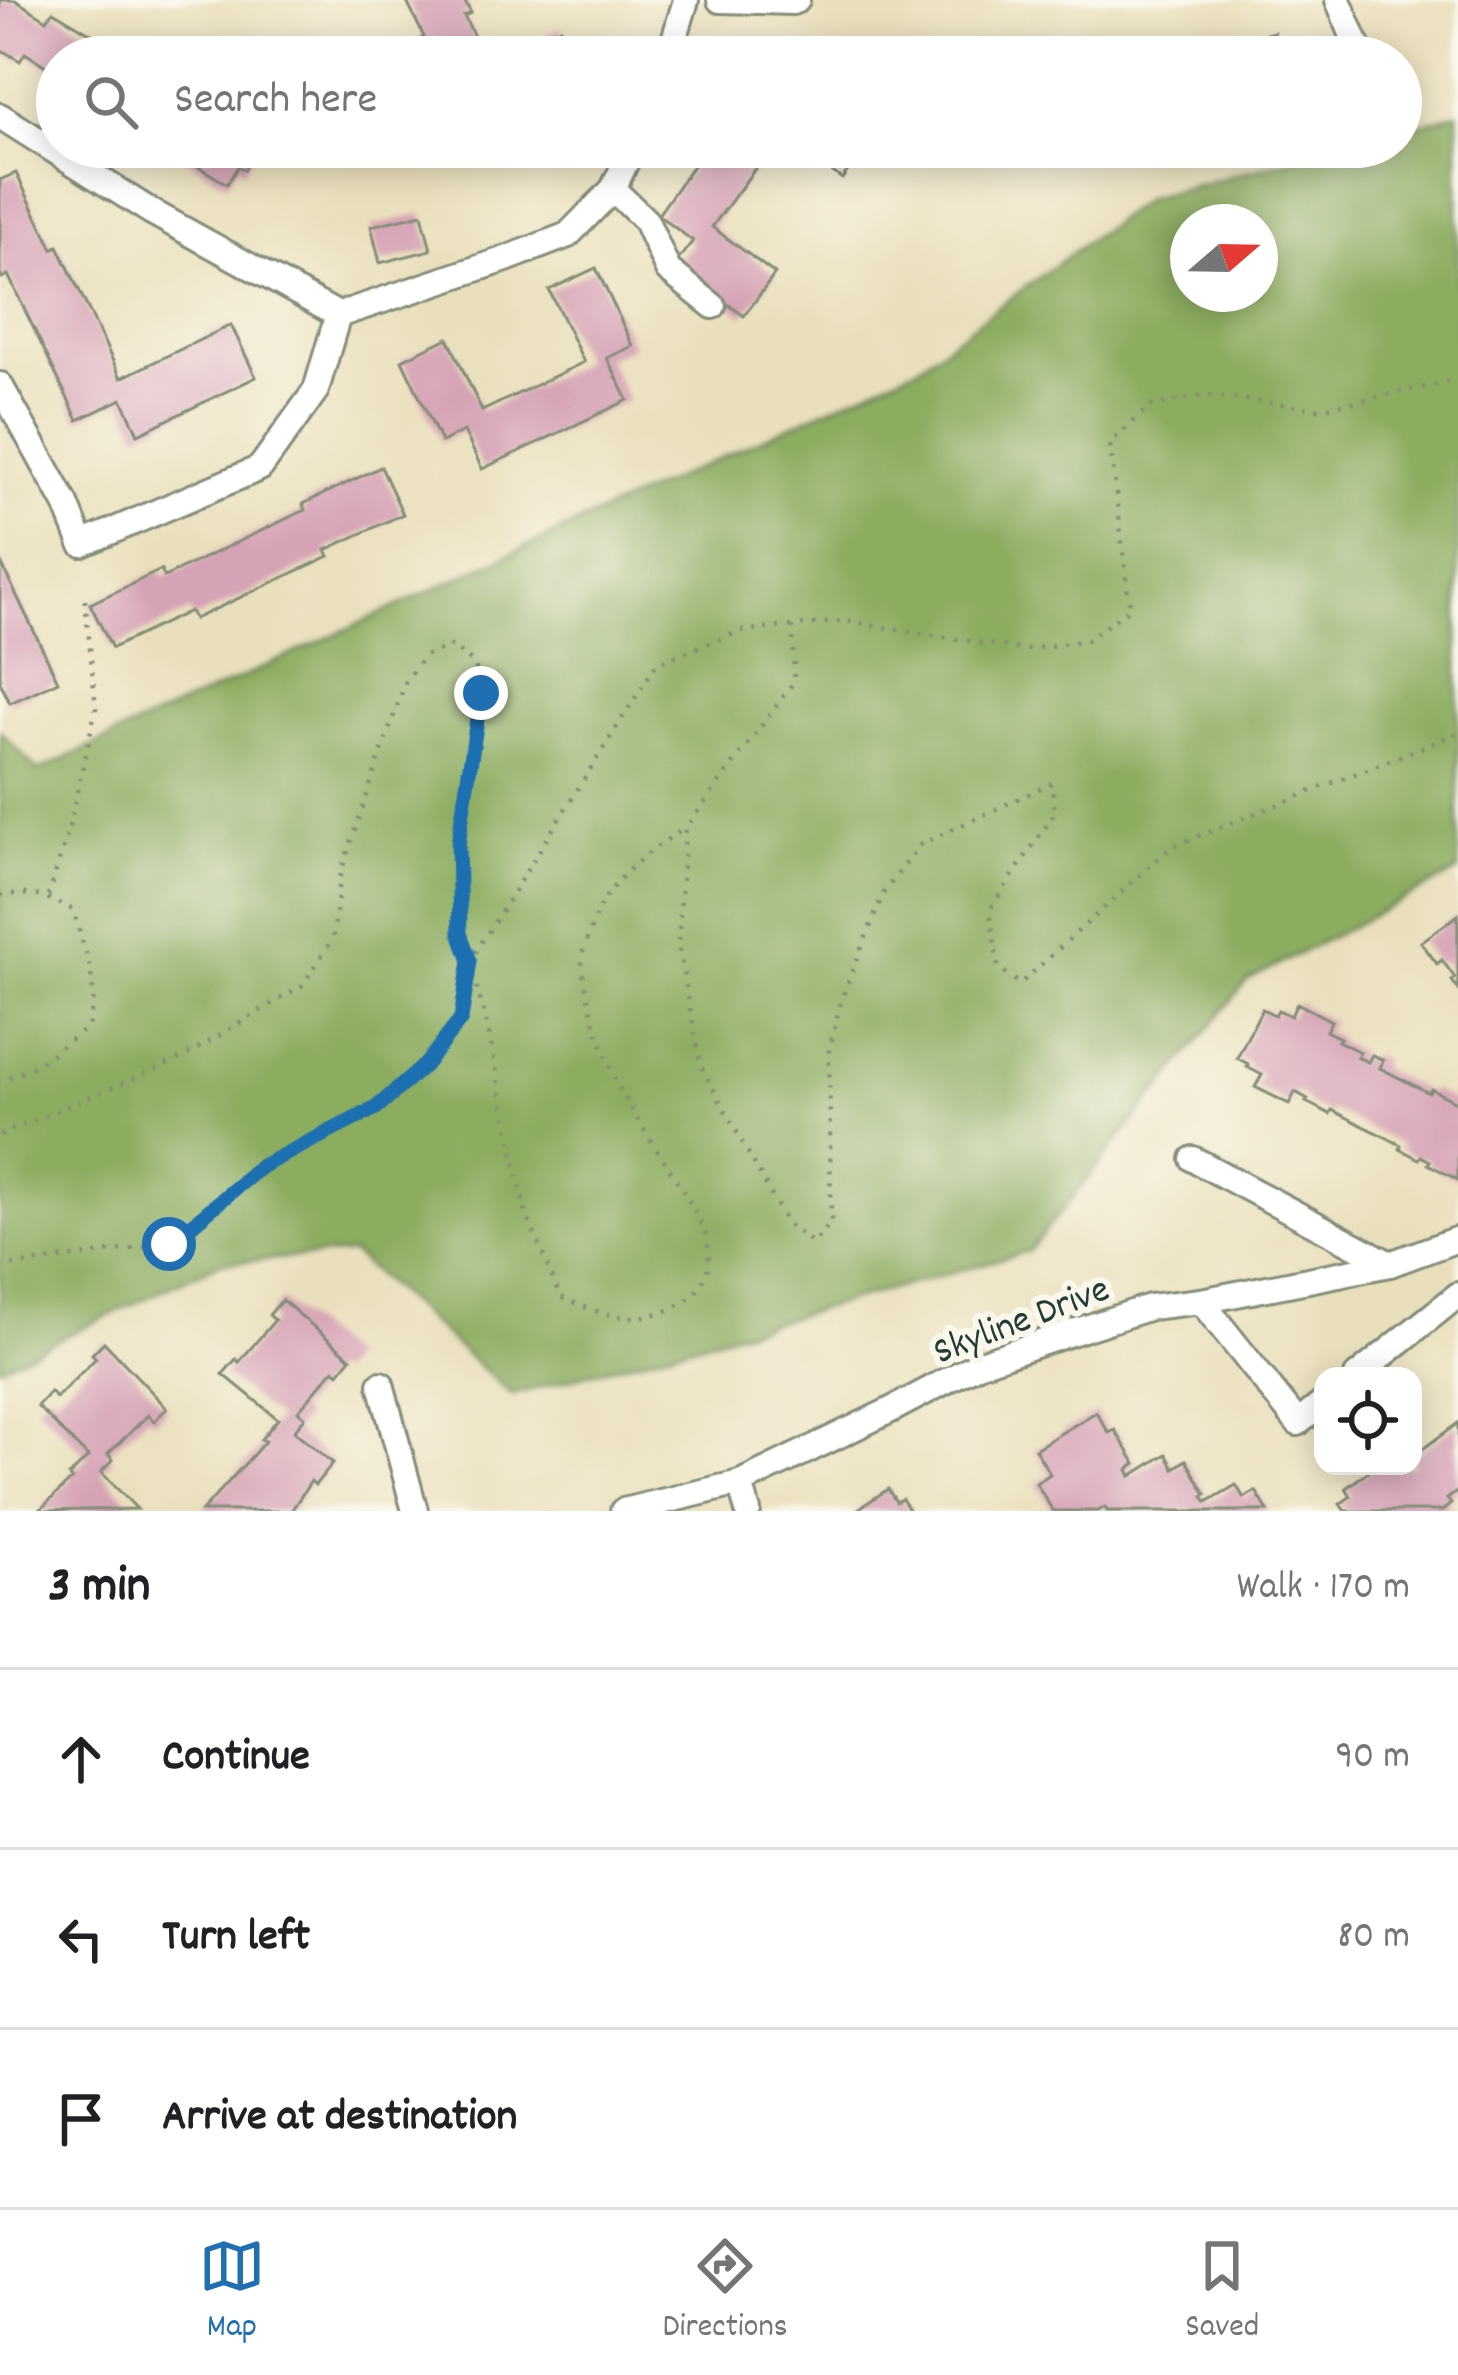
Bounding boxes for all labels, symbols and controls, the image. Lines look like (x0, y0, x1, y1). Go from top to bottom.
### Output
search box (36, 36, 1422, 168)
icon: search (78, 69, 144, 135)
text: Search here (174, 70, 377, 134)
north arrow (1170, 204, 1278, 312)
route end (454, 666, 508, 720)
route start (142, 1217, 196, 1271)
street label: Skyline Drive (926, 1264, 1118, 1382)
map controls (1314, 1367, 1422, 1475)
button: locate (1314, 1367, 1422, 1475)
text: 3 min (48, 1553, 150, 1625)
text: Walk · 170 m (1237, 1562, 1410, 1617)
icon: ahead (48, 1726, 114, 1792)
text: Continue (162, 1727, 310, 1791)
text: 90 m (1335, 1731, 1410, 1786)
icon: left (48, 1906, 114, 1972)
text: Turn left (162, 1907, 310, 1971)
text: 80 m (1337, 1911, 1410, 1966)
icon: arrive (48, 2086, 114, 2152)
text: Arrive at destination (162, 2087, 517, 2151)
tab: Map (199, 2233, 265, 2352)
tab: Directions (663, 2233, 788, 2352)
tab: Saved (1185, 2233, 1259, 2352)

